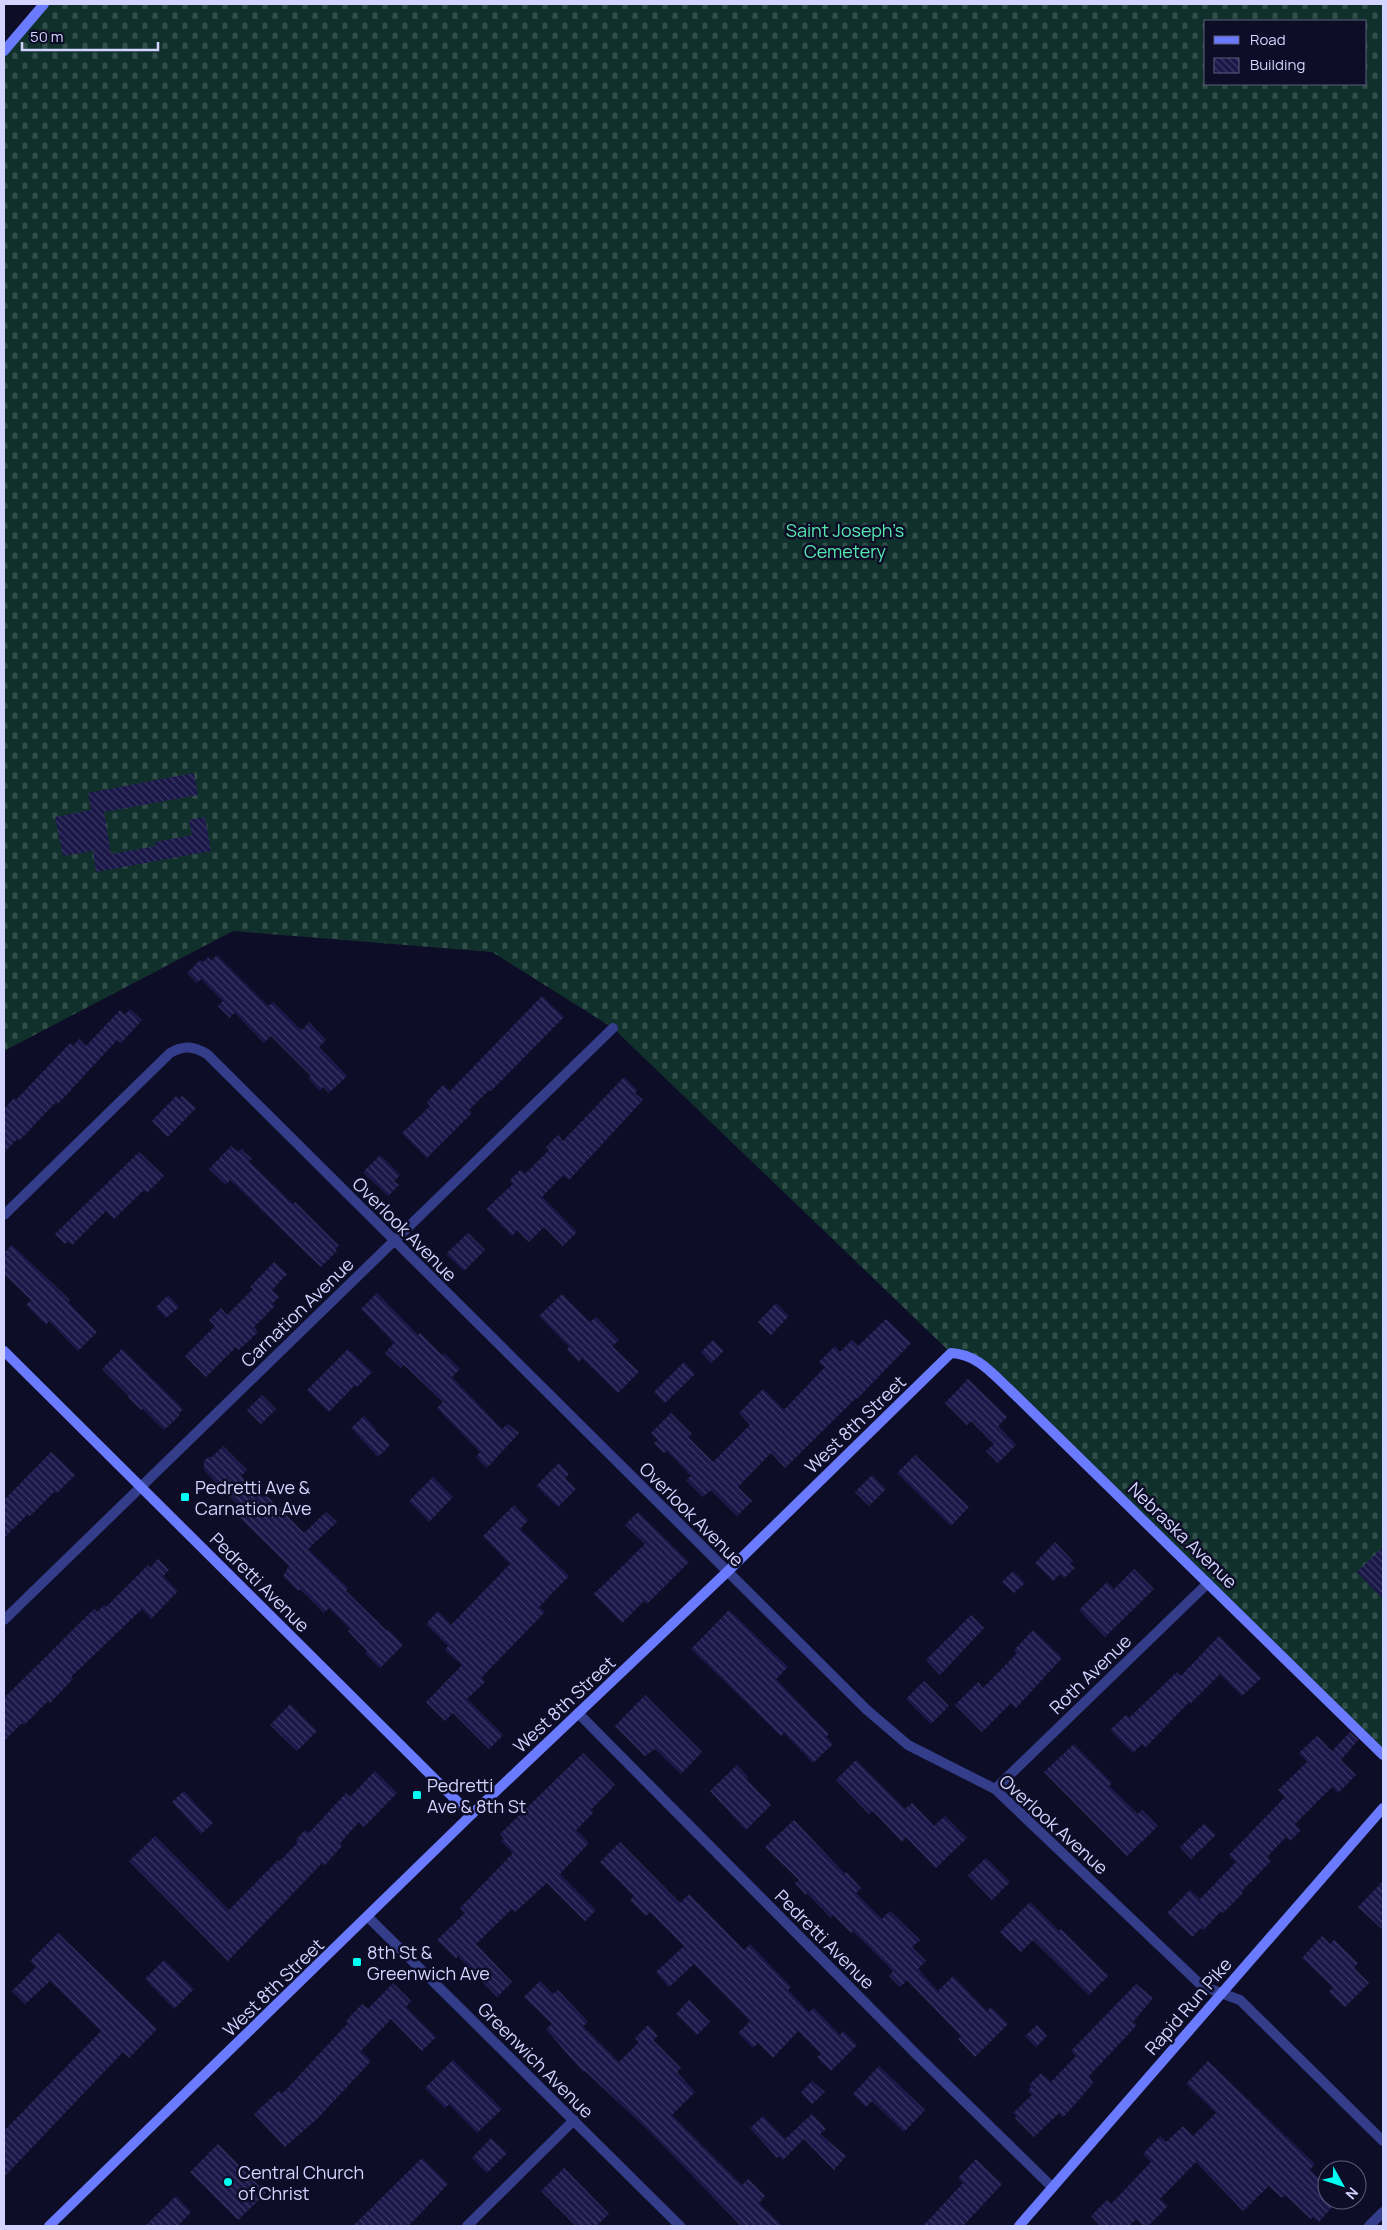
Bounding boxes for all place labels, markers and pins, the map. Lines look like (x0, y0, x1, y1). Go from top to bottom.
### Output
place label: Pedretti Ave & Carnation Ave (195, 1475, 311, 1520)
marker: Pedretti Ave & Carnation Ave (179, 1491, 191, 1503)
place label: Pedretti Ave & 8th St (427, 1773, 526, 1818)
marker: Pedretti Ave & 8th St (411, 1789, 423, 1801)
place label: 8th St & Greenwich Ave (367, 1940, 490, 1985)
marker: 8th St & Greenwich Ave (351, 1956, 363, 1968)
place label: Central Church of Christ (238, 2160, 364, 2205)
marker: Central Church of Christ (222, 2176, 234, 2188)

